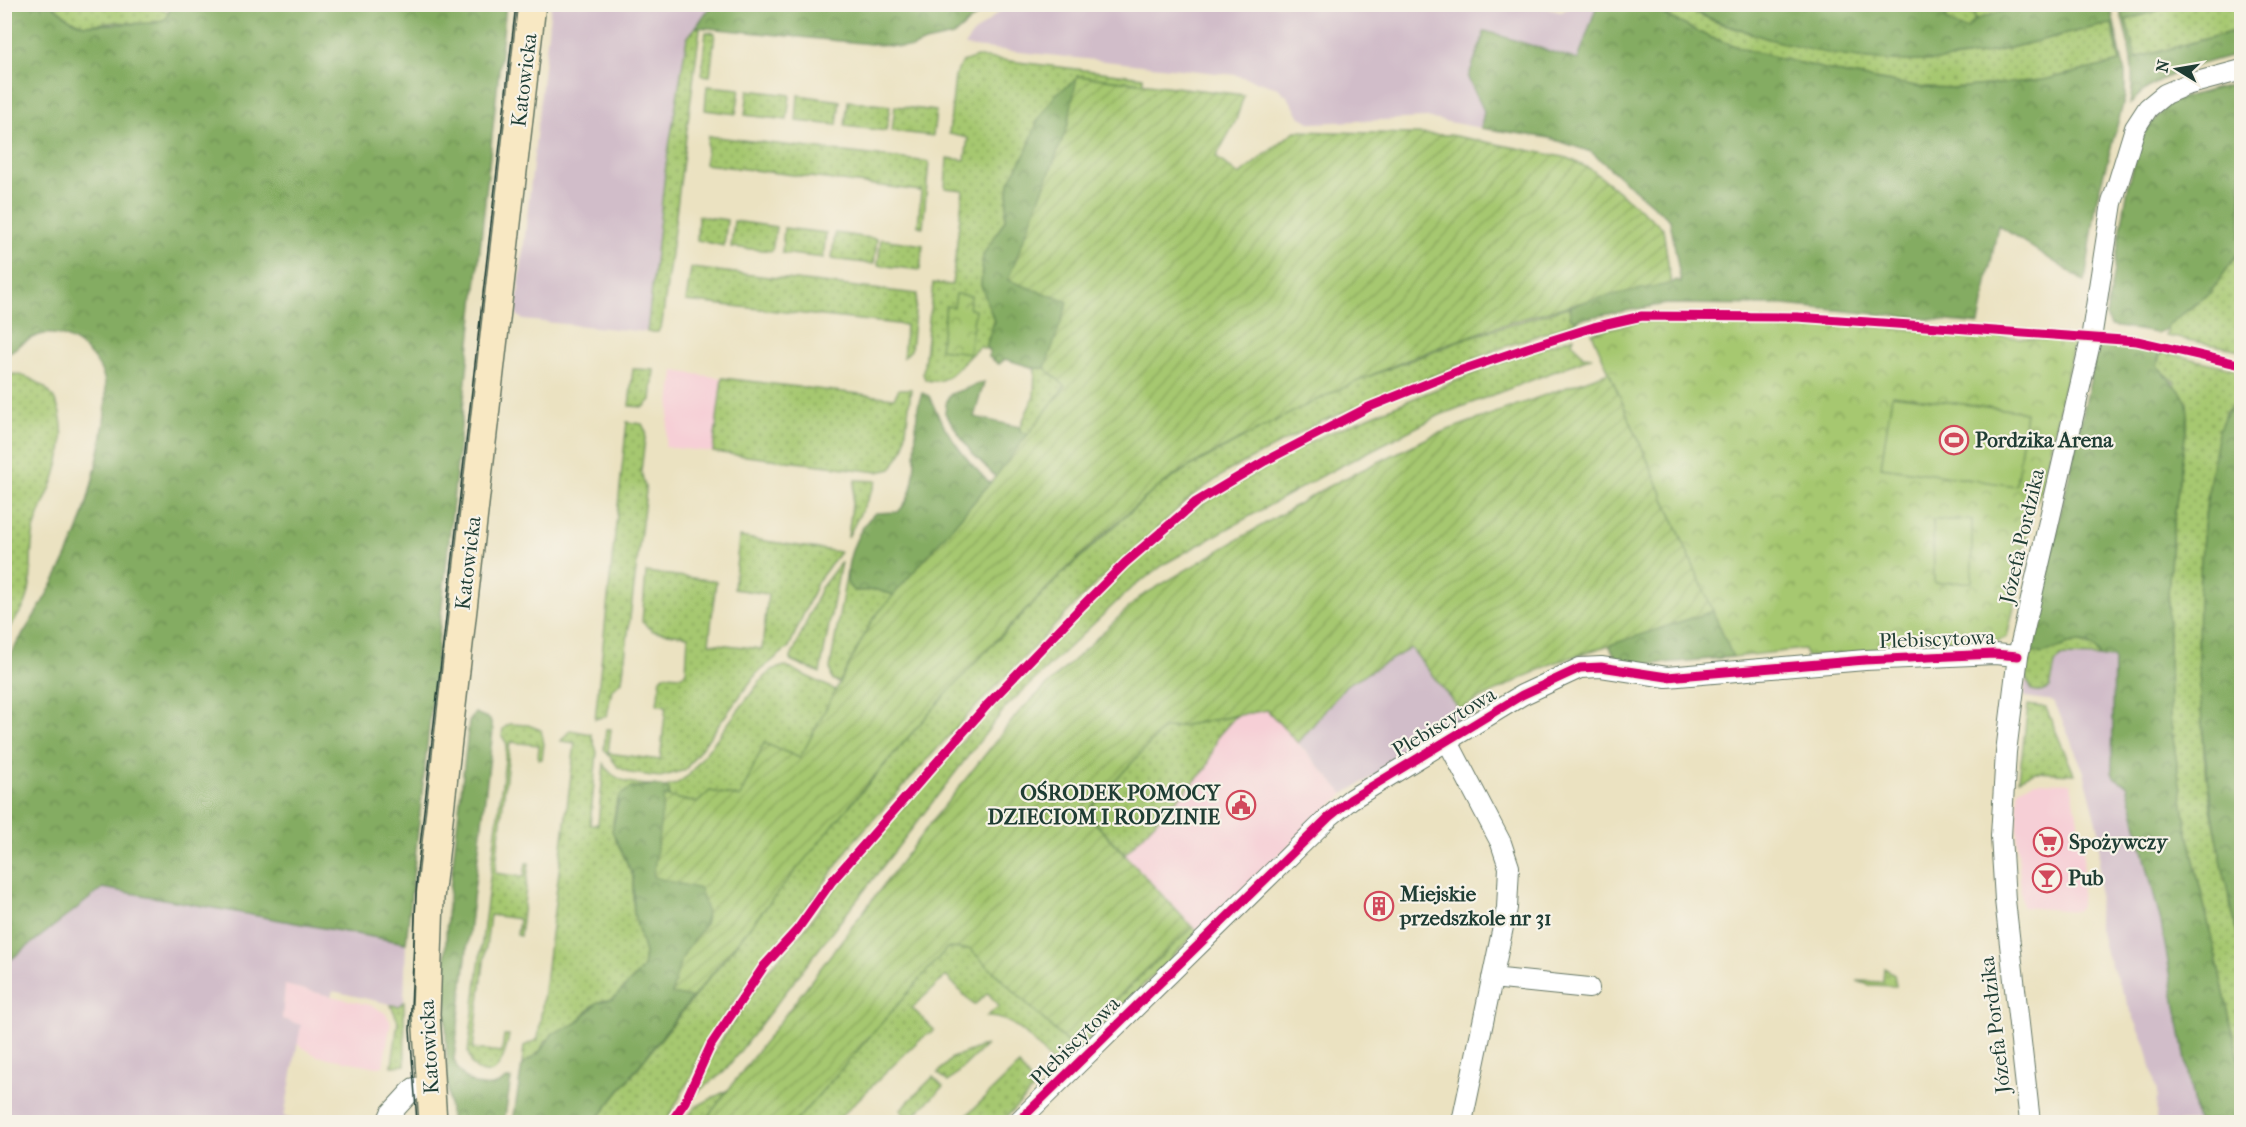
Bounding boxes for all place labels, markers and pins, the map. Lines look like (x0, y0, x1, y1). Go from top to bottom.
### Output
sports icon: Pordzika Arena (1938, 424, 1970, 456)
place label: Pordzika Arena (1975, 428, 2114, 452)
place label: OŚRODEK POMOCY DZIECIOM I RODZINIE (988, 780, 1222, 829)
public building icon: OŚRODEK POMOCY DZIECIOM I RODZINIE (1225, 789, 1257, 821)
supermarket icon: Spożywczy (2032, 826, 2064, 858)
place label: Spożywczy (2069, 830, 2169, 854)
bar icon: Pub (2031, 862, 2063, 894)
place label: Pub (2068, 866, 2103, 890)
place label: Miejskie przedszkole nr 31 (1399, 882, 1552, 930)
building icon: Miejskie przedszkole nr 31 (1363, 890, 1395, 922)

